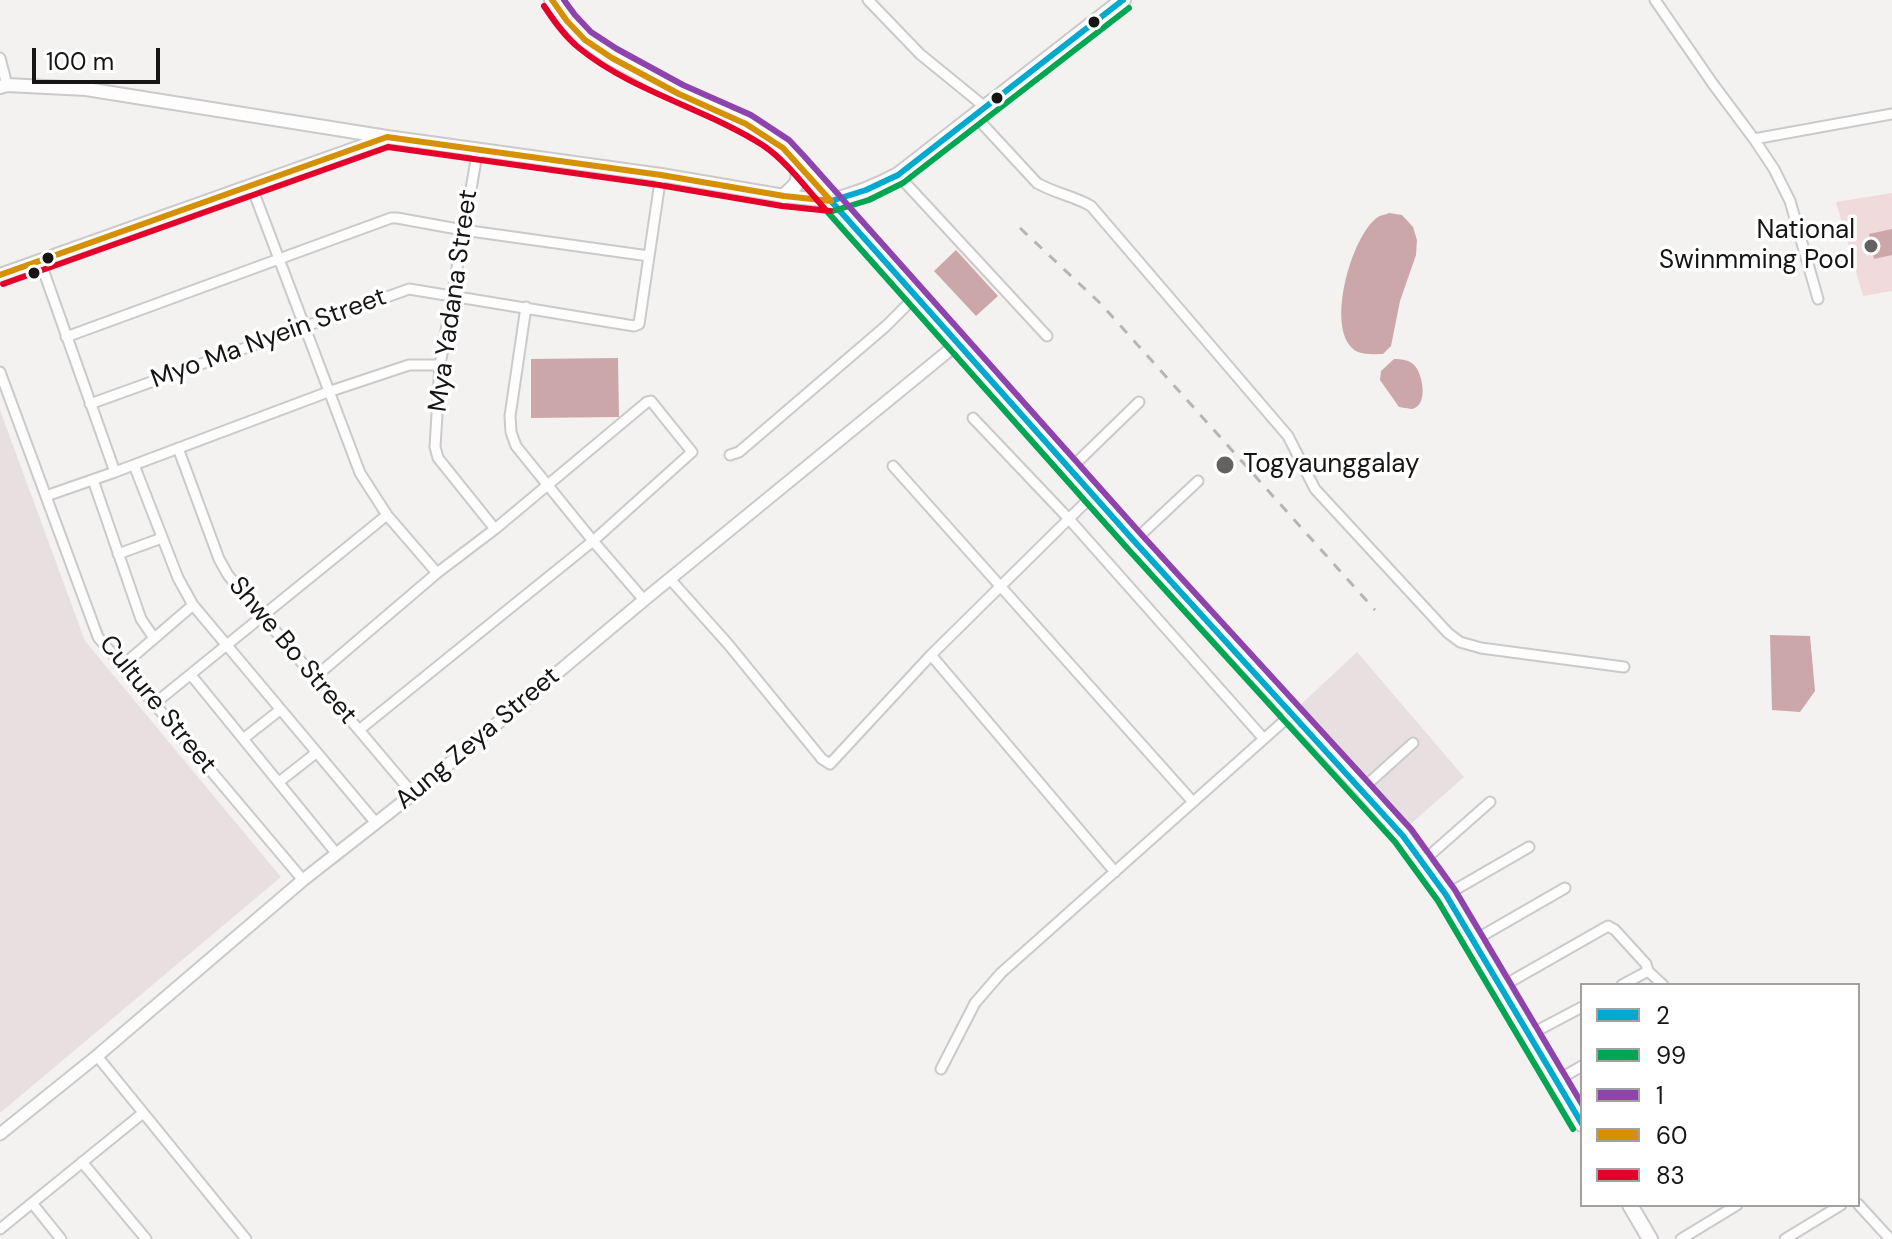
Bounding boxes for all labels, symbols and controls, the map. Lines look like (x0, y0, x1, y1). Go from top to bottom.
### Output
unlabelled marker (1086, 14, 1102, 30)
scale bar (36, 32, 164, 82)
text: 100 m (46, 46, 114, 77)
unlabelled marker (989, 90, 1005, 106)
street label: Mya Yadana Street (423, 188, 485, 414)
place label: National Swinmming Pool (1659, 215, 1855, 276)
marker: National Swinmming Pool (1862, 237, 1880, 255)
unlabelled marker (40, 250, 56, 266)
unlabelled marker (26, 265, 42, 281)
street label: Myo Ma Nyein Street (147, 282, 391, 396)
place label: Togyaunggalay (1243, 449, 1419, 481)
marker: Togyaunggalay (1214, 454, 1236, 476)
street label: Shwe Bo Street (221, 571, 363, 731)
street label: Culture Street (92, 630, 222, 780)
street label: Aung Zeya Street (389, 661, 567, 817)
legend (1580, 983, 1860, 1207)
text: 2 (1656, 1000, 1670, 1031)
text: 99 (1656, 1040, 1686, 1071)
text: 1 (1656, 1080, 1664, 1111)
text: 60 (1656, 1120, 1688, 1151)
text: 83 (1656, 1160, 1685, 1191)

